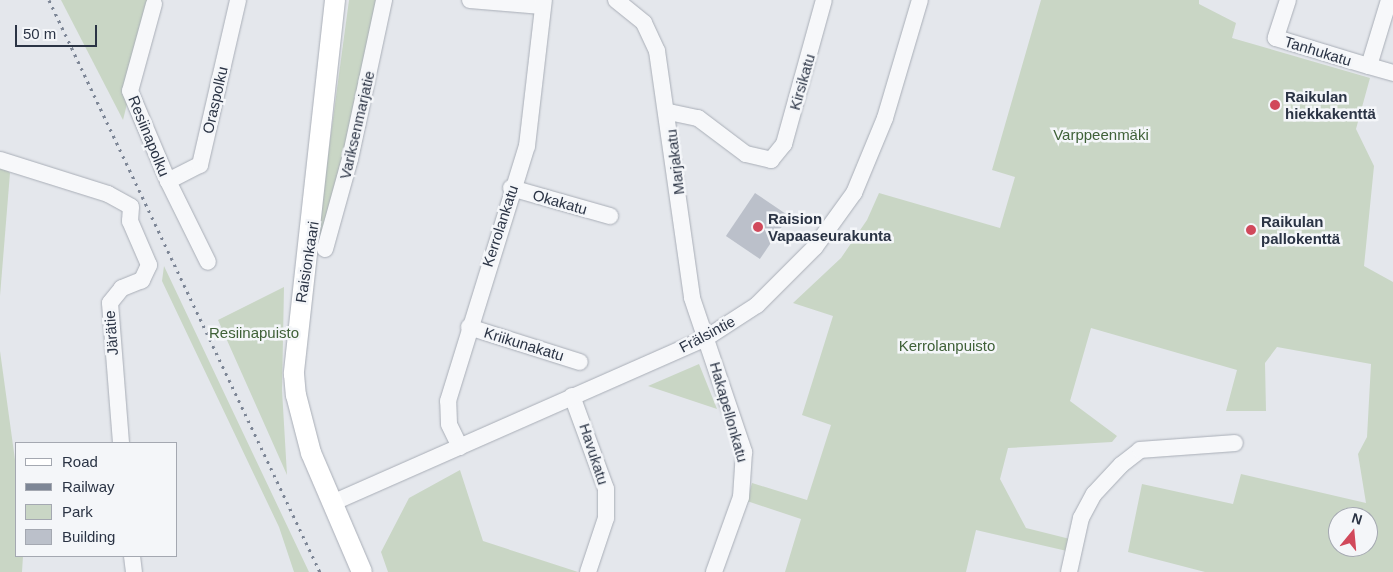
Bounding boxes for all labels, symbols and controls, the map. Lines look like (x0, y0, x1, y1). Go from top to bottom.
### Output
scale bar (18, 15, 100, 47)
text: 50 m (23, 25, 56, 42)
street label: Tanhukatu (1282, 32, 1354, 70)
street label: Kirsikatu (785, 52, 819, 112)
street label: Oraspolku (199, 65, 231, 135)
street label: Variksenmarjatie (336, 69, 378, 181)
place label: Raikulan hiekkakenttä (1285, 87, 1376, 122)
street label: Resiinapolku (125, 93, 173, 179)
marker: Raikulan hiekkakenttä (1269, 99, 1281, 111)
park label: Varppeenmäki (1053, 126, 1149, 144)
street label: Marjakatu (662, 128, 688, 196)
street label: Kerrolankatu (478, 183, 522, 269)
street label: Okakatu (531, 186, 589, 218)
place label: Raision Vapaaseurakunta (768, 209, 891, 244)
place label: Raikulan pallokenttä (1261, 212, 1340, 247)
street label: Raisionkaari (292, 220, 322, 304)
marker: Raision Vapaaseurakunta (752, 221, 764, 233)
marker: Raikulan pallokenttä (1245, 224, 1257, 236)
street label: Järätie (100, 310, 122, 356)
street label: Frälsintie (676, 312, 738, 356)
street label: Kriikunakatu (482, 323, 566, 365)
park label: Resiinapuisto (209, 324, 299, 342)
park label: Kerrolanpuisto (899, 337, 995, 355)
street label: Hakapellonkatu (706, 360, 752, 464)
street label: Havukatu (576, 421, 612, 487)
legend (15, 442, 178, 557)
text: Road (62, 453, 98, 470)
text: Railway (62, 478, 115, 495)
text: Park (62, 503, 93, 520)
north arrow (1328, 507, 1378, 557)
text: N (1350, 509, 1364, 528)
text: Building (62, 528, 115, 545)

